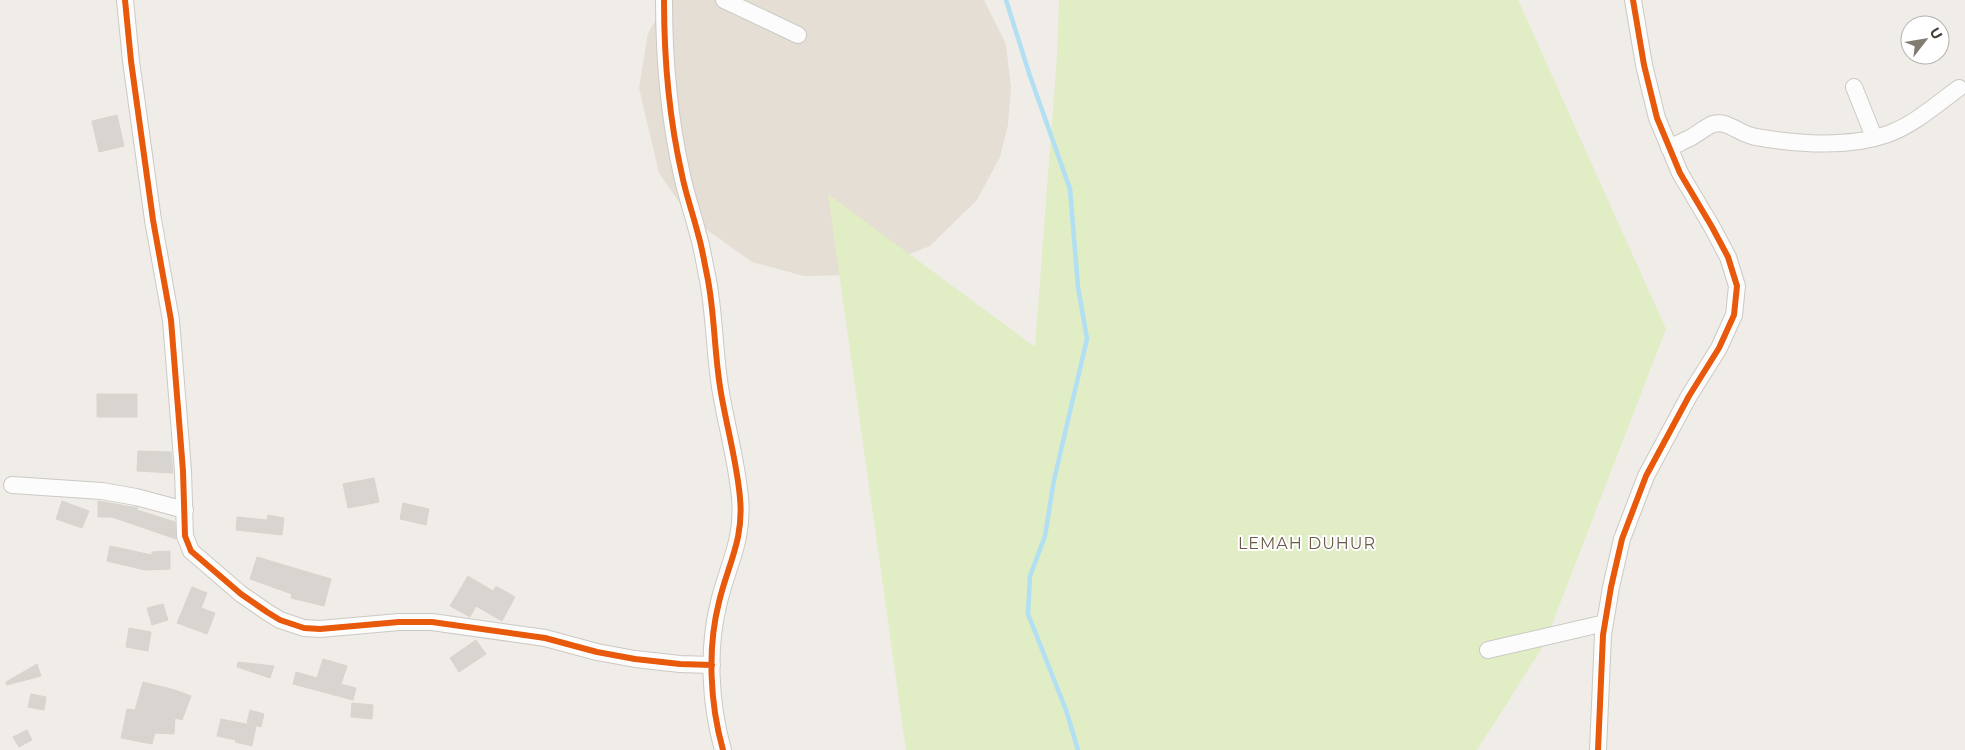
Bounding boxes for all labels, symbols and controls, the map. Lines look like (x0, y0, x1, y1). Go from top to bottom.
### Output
north arrow (1900, 15, 1950, 65)
text: U (1926, 24, 1947, 43)
district label: LEMAH DUHUR (1238, 534, 1376, 553)

